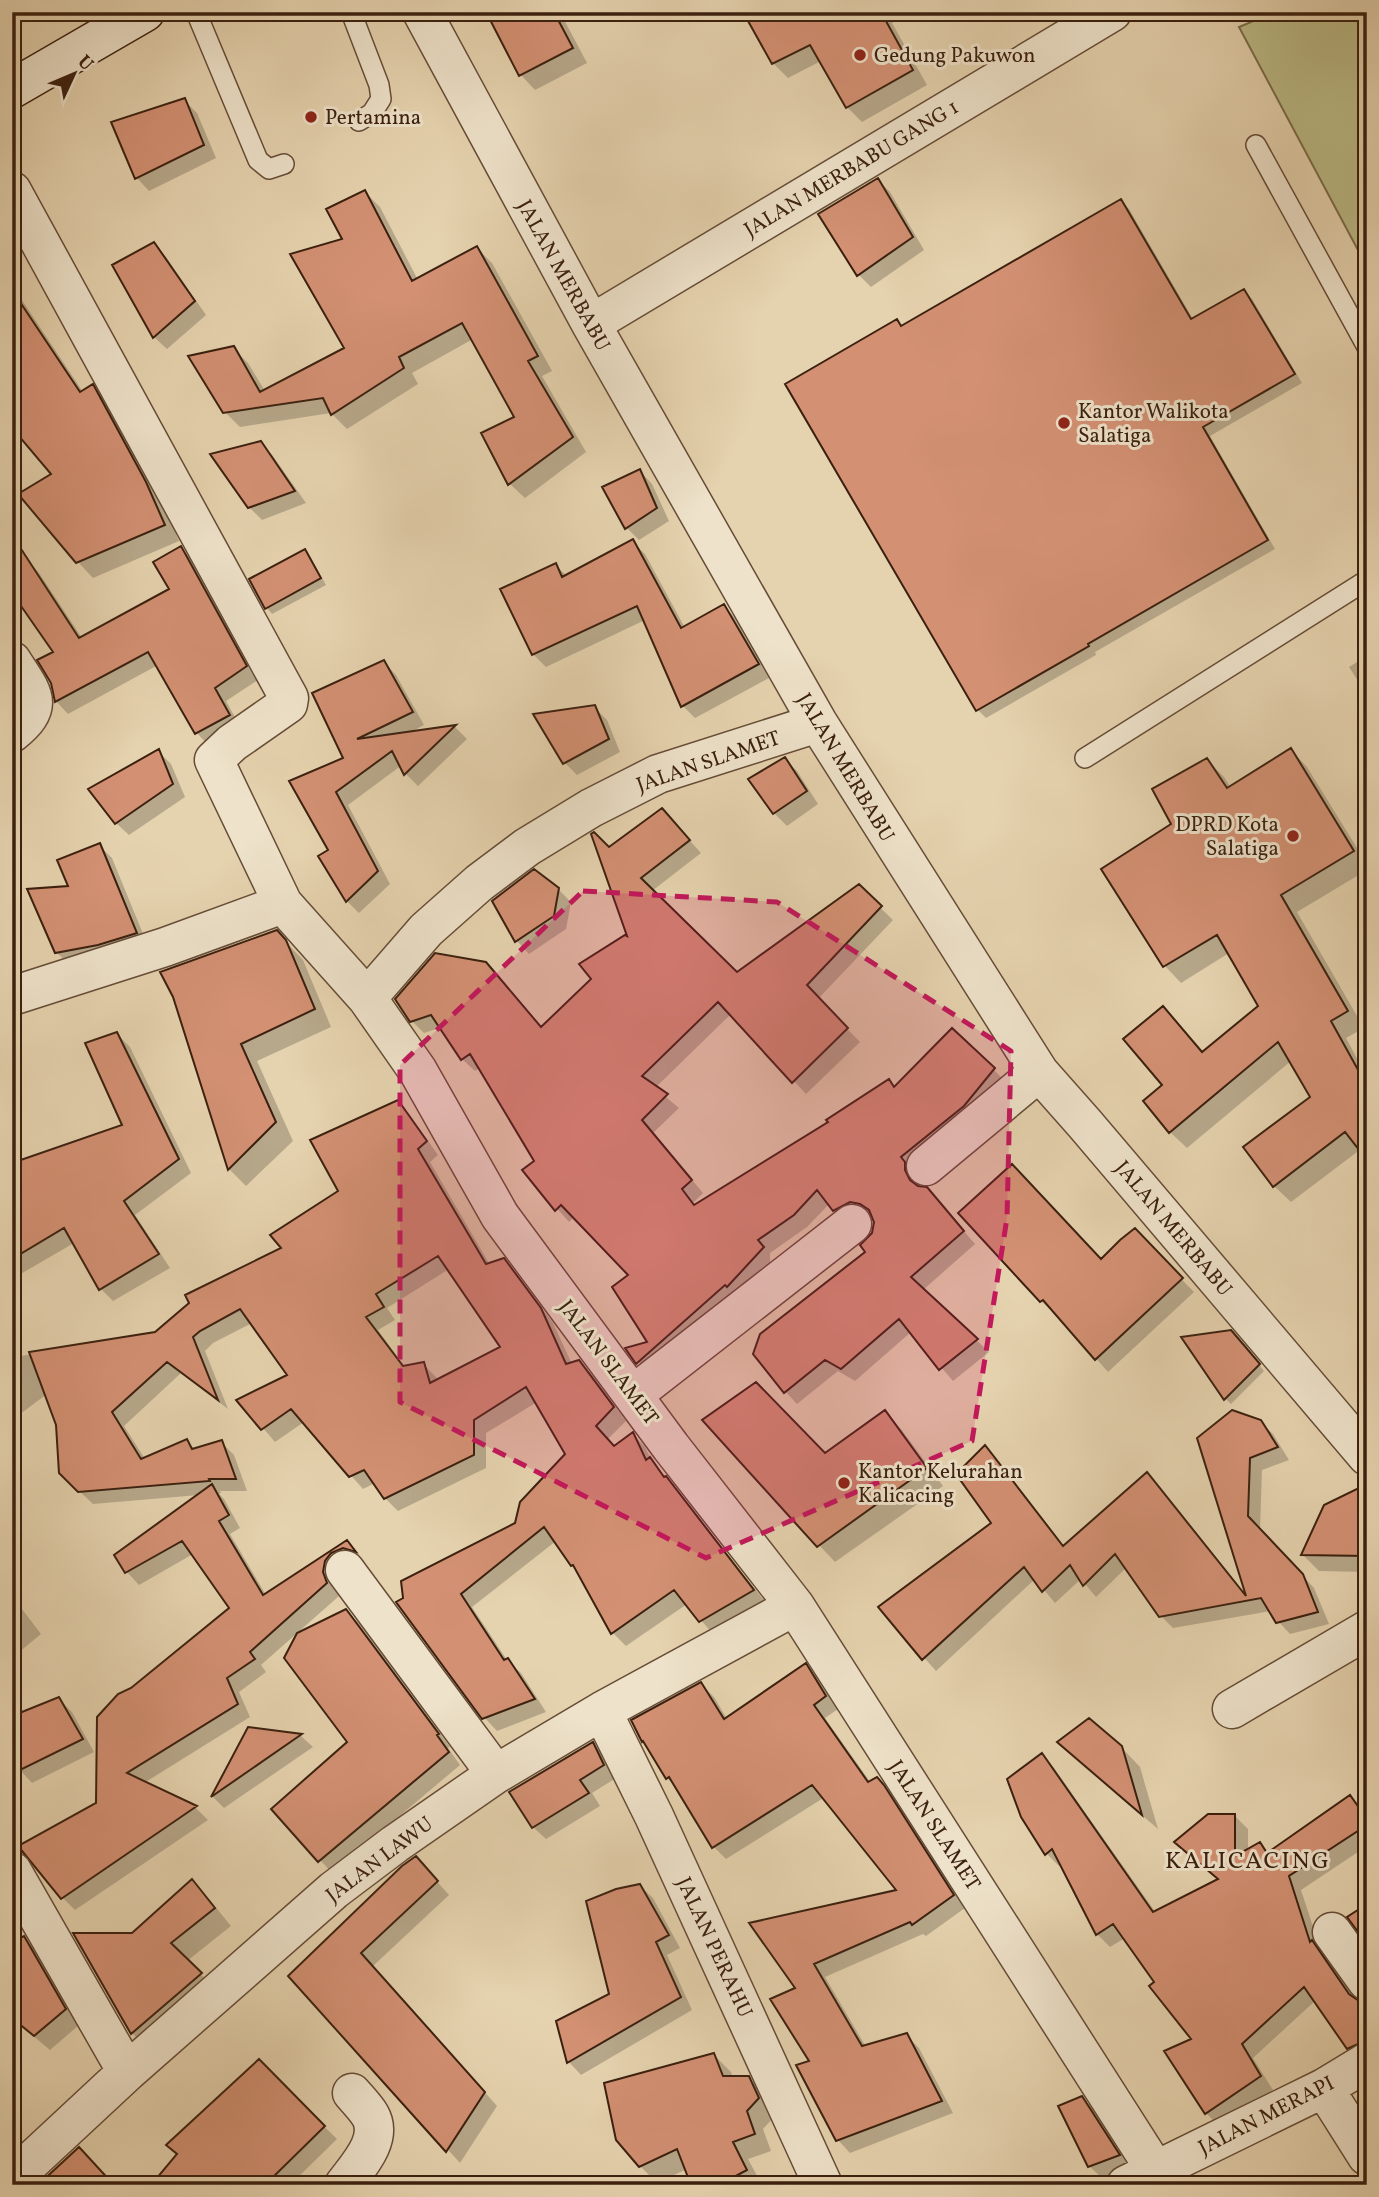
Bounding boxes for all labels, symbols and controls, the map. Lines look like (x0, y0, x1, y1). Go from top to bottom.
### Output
north arrow (38, 38, 108, 108)
place label: Gedung Pakuwon (874, 42, 1036, 71)
marker: Gedung Pakuwon (852, 47, 868, 63)
text: U (71, 50, 99, 77)
street label: JALAN MERBABU GANG 1 (739, 93, 965, 245)
place label: Pertamina (325, 104, 421, 133)
marker: Pertamina (303, 109, 319, 125)
street label: JALAN MERBABU (509, 195, 616, 357)
place label: Kantor Walikota Salatiga (1078, 398, 1229, 451)
marker: Kantor Walikota Salatiga (1056, 415, 1072, 431)
street label: JALAN MERBABU (789, 688, 901, 848)
street label: JALAN SLAMET (633, 724, 784, 801)
place label: DPRD Kota Salatiga (1175, 811, 1279, 864)
marker: DPRD Kota Salatiga (1285, 828, 1301, 844)
street label: JALAN MERBABU (1107, 1155, 1238, 1303)
street label: JALAN SLAMET (551, 1294, 665, 1432)
place label: Kantor Kelurahan Kalicacing (858, 1458, 1023, 1511)
marker: Kantor Kelurahan Kalicacing (836, 1475, 852, 1491)
street label: JALAN SLAMET (881, 1755, 987, 1897)
street label: JALAN LAWU (320, 1810, 440, 1910)
district label: KALICACING (1165, 1845, 1331, 1879)
street label: JALAN PERAHU (668, 1873, 759, 2023)
street label: JALAN MERAPI (1194, 2070, 1340, 2163)

